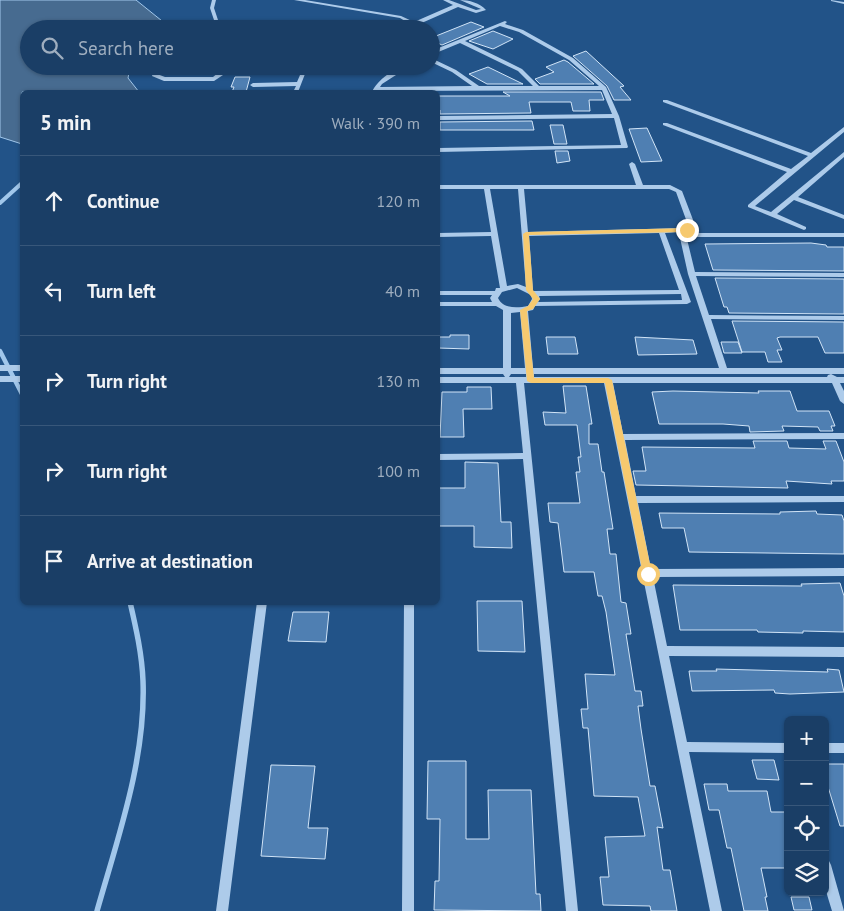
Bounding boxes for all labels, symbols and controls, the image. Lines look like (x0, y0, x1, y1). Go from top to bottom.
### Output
search box (20, 20, 440, 75)
icon: search (38, 34, 66, 62)
text: Search here (78, 36, 174, 60)
text: 5 min (40, 109, 91, 136)
text: Walk · 390 m (331, 113, 420, 133)
icon: ahead (40, 187, 68, 215)
text: Continue (87, 189, 159, 213)
text: 120 m (377, 191, 420, 211)
route end (676, 219, 699, 242)
icon: left (40, 277, 68, 305)
text: Turn left (87, 279, 156, 303)
text: 40 m (385, 281, 420, 301)
icon: right (40, 367, 68, 395)
text: Turn right (87, 369, 167, 393)
text: 130 m (377, 371, 420, 391)
icon: right (40, 457, 68, 485)
text: Turn right (87, 459, 167, 483)
text: 100 m (377, 461, 420, 481)
icon: arrive (40, 547, 68, 575)
text: Arrive at destination (87, 549, 253, 573)
route start (637, 563, 660, 586)
map controls (784, 716, 829, 896)
button: + (784, 716, 829, 761)
button: − (784, 761, 829, 806)
button: locate (784, 806, 829, 851)
button: layers (784, 851, 829, 896)

